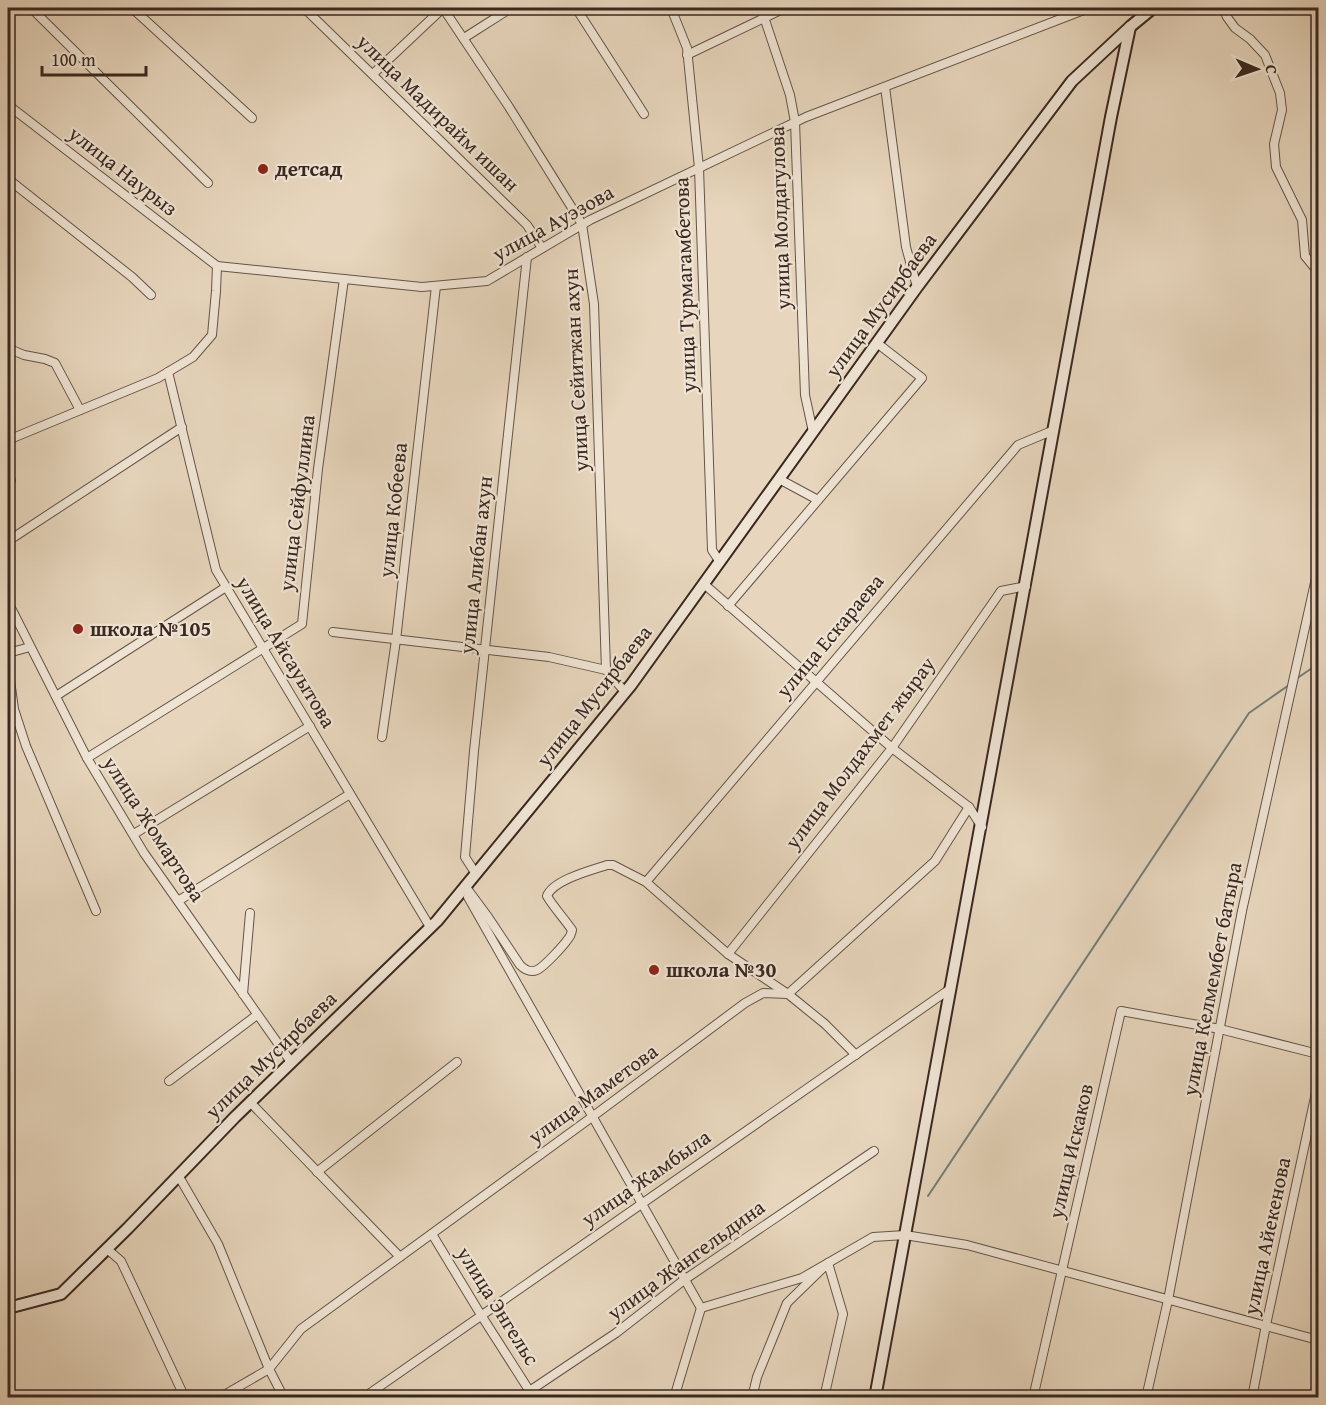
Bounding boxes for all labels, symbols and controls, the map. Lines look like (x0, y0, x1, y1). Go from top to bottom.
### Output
street label: улица Мадирайм ишан (349, 26, 527, 199)
scale bar (42, 39, 146, 77)
north arrow (1227, 39, 1287, 99)
text: 100 m (51, 46, 96, 73)
text: С (1260, 65, 1284, 74)
street label: улица Наурыз (61, 117, 185, 223)
street label: улица Молдагулова (761, 126, 798, 311)
place label: детсад (275, 153, 343, 184)
marker: детсад (256, 162, 270, 176)
street label: улица Ауэзова (485, 176, 619, 269)
street label: улица Турмагамбетова (665, 177, 704, 394)
street label: улица Мусирбаева (817, 226, 944, 384)
street label: улица Сейитжан ахун (555, 268, 596, 473)
street label: улица Сейфуллина (270, 413, 323, 594)
street label: улица Кобеева (370, 441, 415, 580)
street label: улица Алибан ахун (451, 474, 500, 657)
street label: улица Ескараева (768, 567, 891, 705)
street label: улица Айсауытова (228, 569, 344, 734)
place label: школа №105 (90, 613, 211, 644)
street label: улица Мусирбаева (528, 618, 659, 774)
marker: школа №105 (71, 622, 85, 636)
street label: улица Молдахмет жырау (776, 650, 943, 856)
street label: улица Жомартова (95, 749, 213, 908)
street label: улица Келмембет батыра (1173, 859, 1249, 1100)
place label: школа №30 (666, 954, 777, 985)
marker: школа №30 (647, 963, 661, 977)
street label: улица Мусирбаева (197, 984, 343, 1126)
street label: улица Маметова (521, 1036, 664, 1152)
street label: улица Искаков (1040, 1080, 1101, 1222)
street label: улица Жамбыла (574, 1121, 717, 1234)
street label: улица Айекенова (1234, 1154, 1298, 1319)
street label: улица Жангельдина (600, 1192, 771, 1328)
street label: улица Энгельс (449, 1239, 547, 1371)

